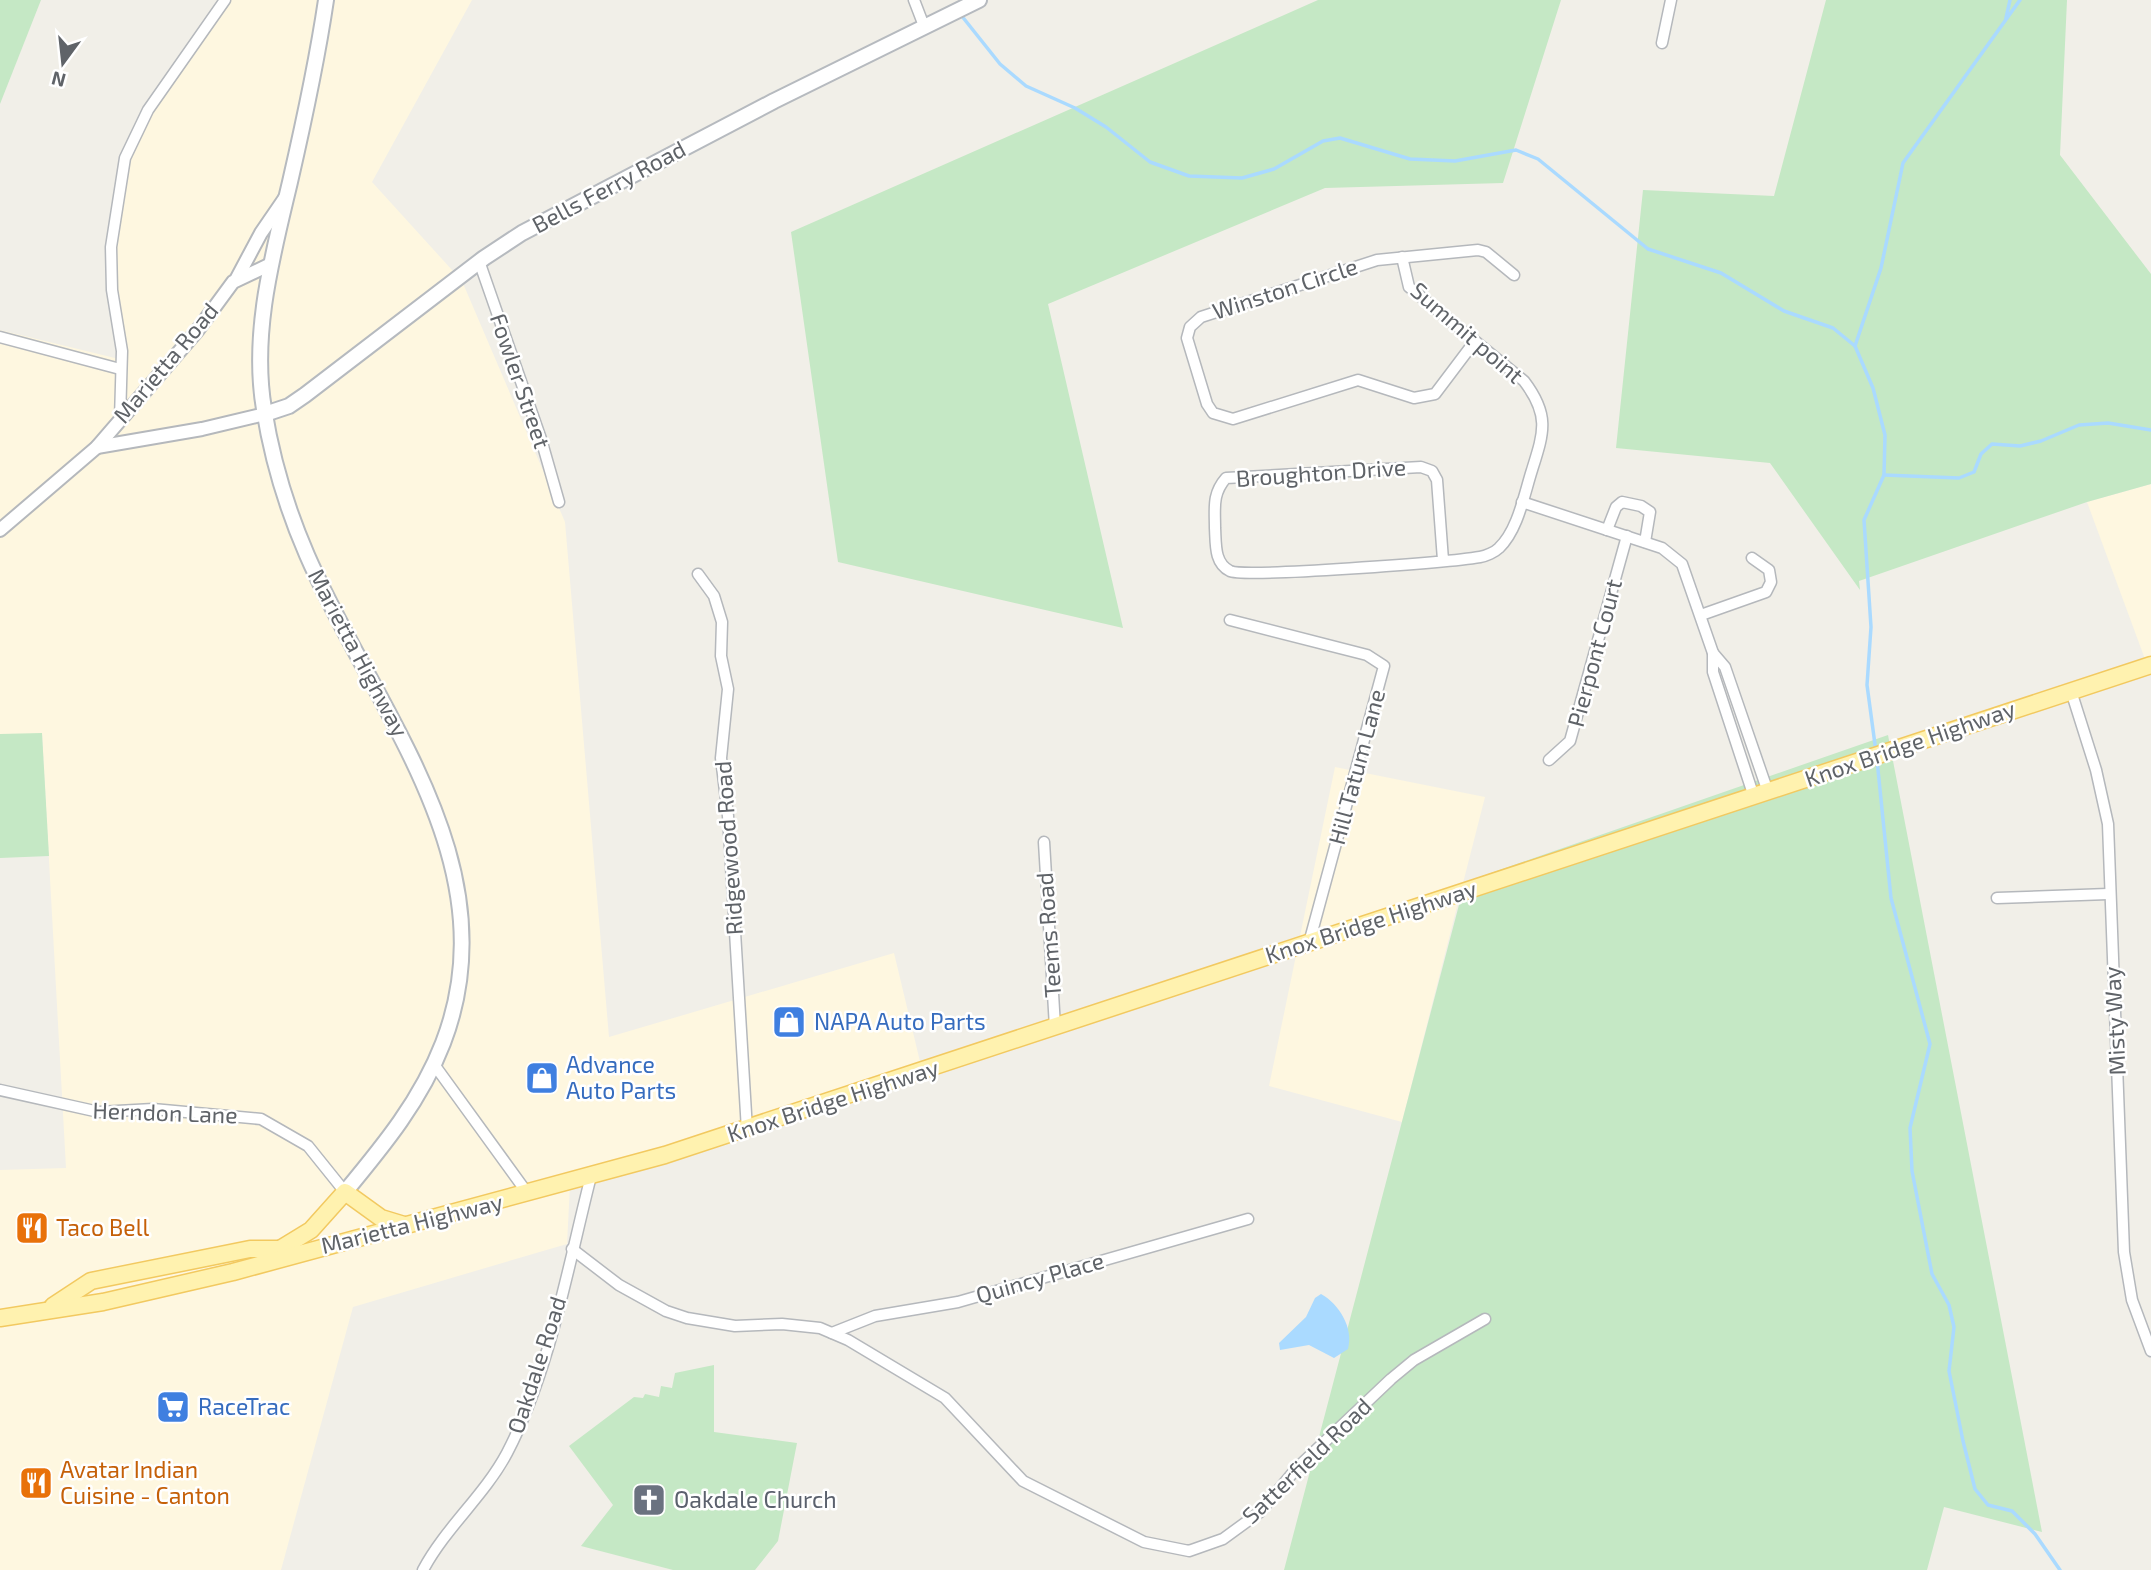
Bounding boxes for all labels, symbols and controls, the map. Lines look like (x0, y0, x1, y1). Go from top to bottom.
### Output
north arrow (28, 28, 98, 98)
text: N (49, 67, 68, 93)
street label: Bells Ferry Road (527, 134, 690, 238)
street label: Winston Circle (1209, 251, 1361, 325)
street label: Summit point (1406, 276, 1530, 389)
street label: Marietta Road (107, 297, 224, 428)
street label: Fowler Street (485, 309, 557, 452)
street label: Broughton Drive (1235, 452, 1407, 492)
street label: Marietta Highway (303, 564, 415, 741)
street label: Pierpont Court (1561, 576, 1627, 730)
street label: Hill Tatum Lane (1322, 686, 1390, 848)
street label: Knox Bridge Highway (1801, 694, 2019, 792)
street label: Ridgewood Road (708, 760, 748, 936)
street label: Teems Road (1030, 872, 1066, 999)
street label: Knox Bridge Highway (1261, 874, 1480, 968)
street label: Misty Way (2097, 966, 2131, 1076)
shop icon: NAPA Auto Parts (770, 1003, 808, 1041)
place label: NAPA Auto Parts (814, 1007, 986, 1035)
place label: Advance Auto Parts (566, 1050, 676, 1104)
street label: Knox Bridge Highway (723, 1053, 942, 1147)
shop icon: Advance Auto Parts (523, 1059, 561, 1097)
street label: Herndon Lane (92, 1095, 238, 1129)
street label: Marietta Highway (318, 1187, 506, 1259)
restaurant icon: Taco Bell (13, 1209, 51, 1247)
place label: Taco Bell (56, 1213, 150, 1241)
street label: Quincy Place (972, 1245, 1107, 1309)
street label: Oakdale Road (501, 1293, 571, 1437)
supermarket icon: RaceTrac (154, 1388, 192, 1426)
place label: RaceTrac (198, 1392, 290, 1420)
street label: Satterfield Road (1236, 1392, 1377, 1529)
place label: Avatar Indian Cuisine - Canton (60, 1455, 230, 1509)
restaurant icon: Avatar Indian Cuisine - Canton (17, 1464, 55, 1502)
church icon: Oakdale Church (630, 1481, 668, 1519)
place label: Oakdale Church (674, 1485, 837, 1513)

